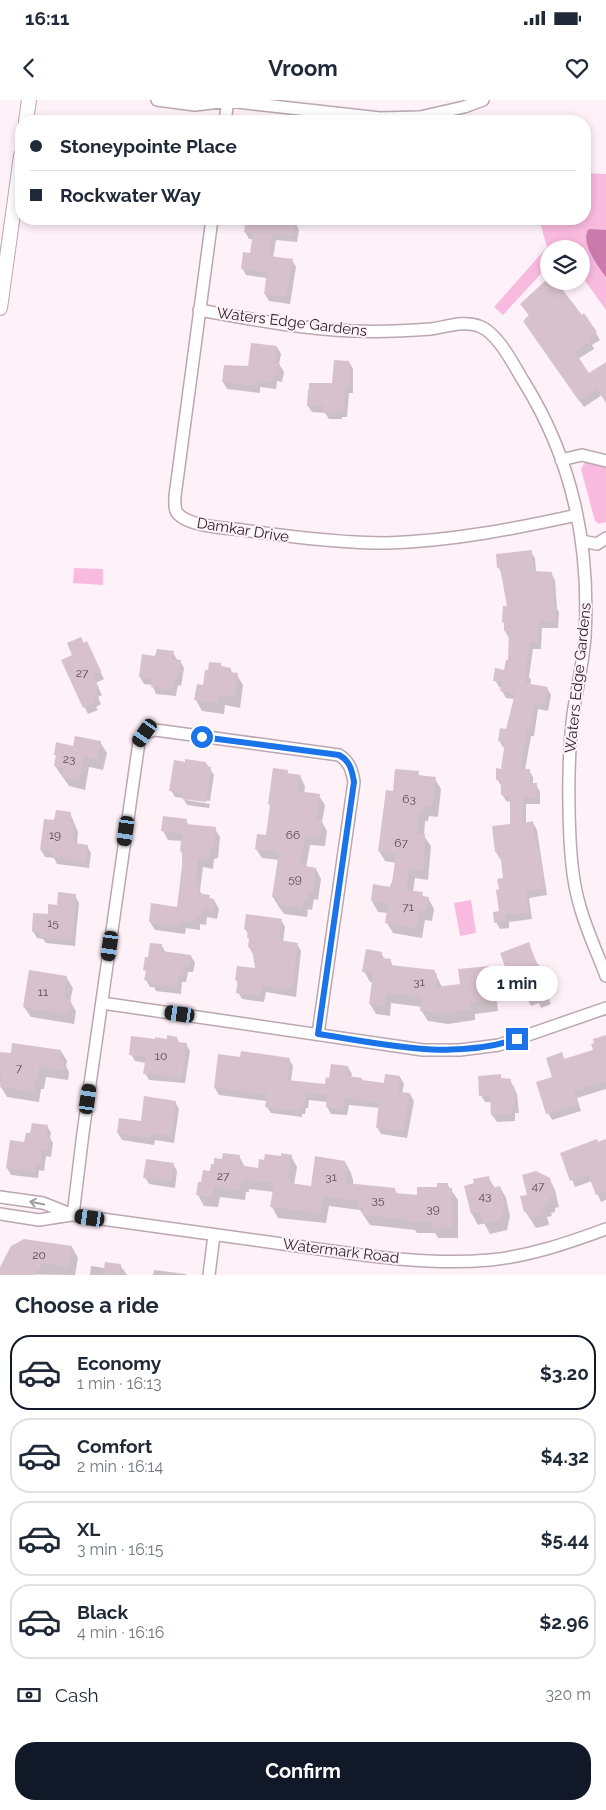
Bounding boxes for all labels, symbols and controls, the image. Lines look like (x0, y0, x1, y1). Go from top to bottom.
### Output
text: 16:11 (25, 7, 69, 29)
icon: back (15, 54, 43, 82)
icon: heart (563, 54, 591, 82)
text: Vroom (268, 55, 338, 81)
text: Stoneypointe Place (60, 135, 237, 157)
text: Rockwater Way (60, 184, 201, 206)
map controls (540, 240, 590, 290)
button: layers (540, 240, 590, 290)
street label: Waters Edge Gardens (216, 304, 368, 340)
street label: Damkar Drive (196, 514, 291, 546)
street label: Waters Edge Gardens (561, 602, 595, 754)
house number: 27 (76, 666, 89, 680)
car (130, 716, 159, 750)
route start (191, 726, 213, 748)
house number: 23 (63, 752, 75, 766)
house number: 63 (402, 792, 416, 806)
car (116, 815, 135, 847)
house number: 19 (49, 828, 61, 842)
house number: 66 (286, 828, 300, 842)
house number: 67 (394, 836, 408, 850)
house number: 59 (288, 872, 302, 886)
house number: 71 (402, 900, 414, 914)
house number: 15 (47, 916, 59, 930)
car (100, 930, 119, 962)
callout: 1 min (476, 966, 558, 1002)
text: 1 min (497, 974, 537, 993)
house number: 31 (413, 975, 425, 989)
house number: 11 (38, 985, 48, 999)
car (164, 1004, 195, 1024)
route end (506, 1028, 528, 1050)
house number: 10 (155, 1049, 167, 1063)
house number: 7 (16, 1061, 23, 1075)
car (78, 1083, 97, 1115)
house number: 27 (217, 1169, 230, 1183)
house number: 31 (325, 1170, 337, 1184)
house number: 47 (532, 1179, 545, 1193)
house number: 43 (479, 1189, 491, 1203)
house number: 35 (372, 1193, 385, 1207)
one-way arrow (30, 1197, 46, 1207)
house number: 39 (426, 1202, 440, 1216)
car (74, 1208, 105, 1228)
street label: Watermark Road (282, 1235, 400, 1267)
house number: 20 (32, 1248, 46, 1262)
text: Choose a ride (15, 1292, 159, 1318)
icon: car (17, 1350, 62, 1395)
text: Economy (77, 1352, 161, 1374)
text: $3.20 (540, 1362, 589, 1384)
text: 1 min · 16:13 (77, 1374, 162, 1393)
icon: car (17, 1433, 62, 1478)
text: Comfort (77, 1435, 152, 1457)
text: $4.32 (541, 1445, 589, 1467)
text: 2 min · 16:14 (77, 1457, 163, 1476)
icon: car (17, 1516, 62, 1561)
text: XL (77, 1518, 100, 1540)
text: $5.44 (540, 1528, 589, 1550)
text: 3 min · 16:15 (77, 1540, 163, 1559)
icon: car (17, 1599, 62, 1644)
text: Black (77, 1601, 128, 1623)
text: $2.96 (539, 1611, 589, 1633)
text: 4 min · 16:16 (77, 1623, 165, 1642)
icon: cash (15, 1681, 43, 1709)
text: Cash (55, 1684, 99, 1706)
text: 320 m (546, 1685, 591, 1704)
button: Confirm (15, 1742, 591, 1800)

